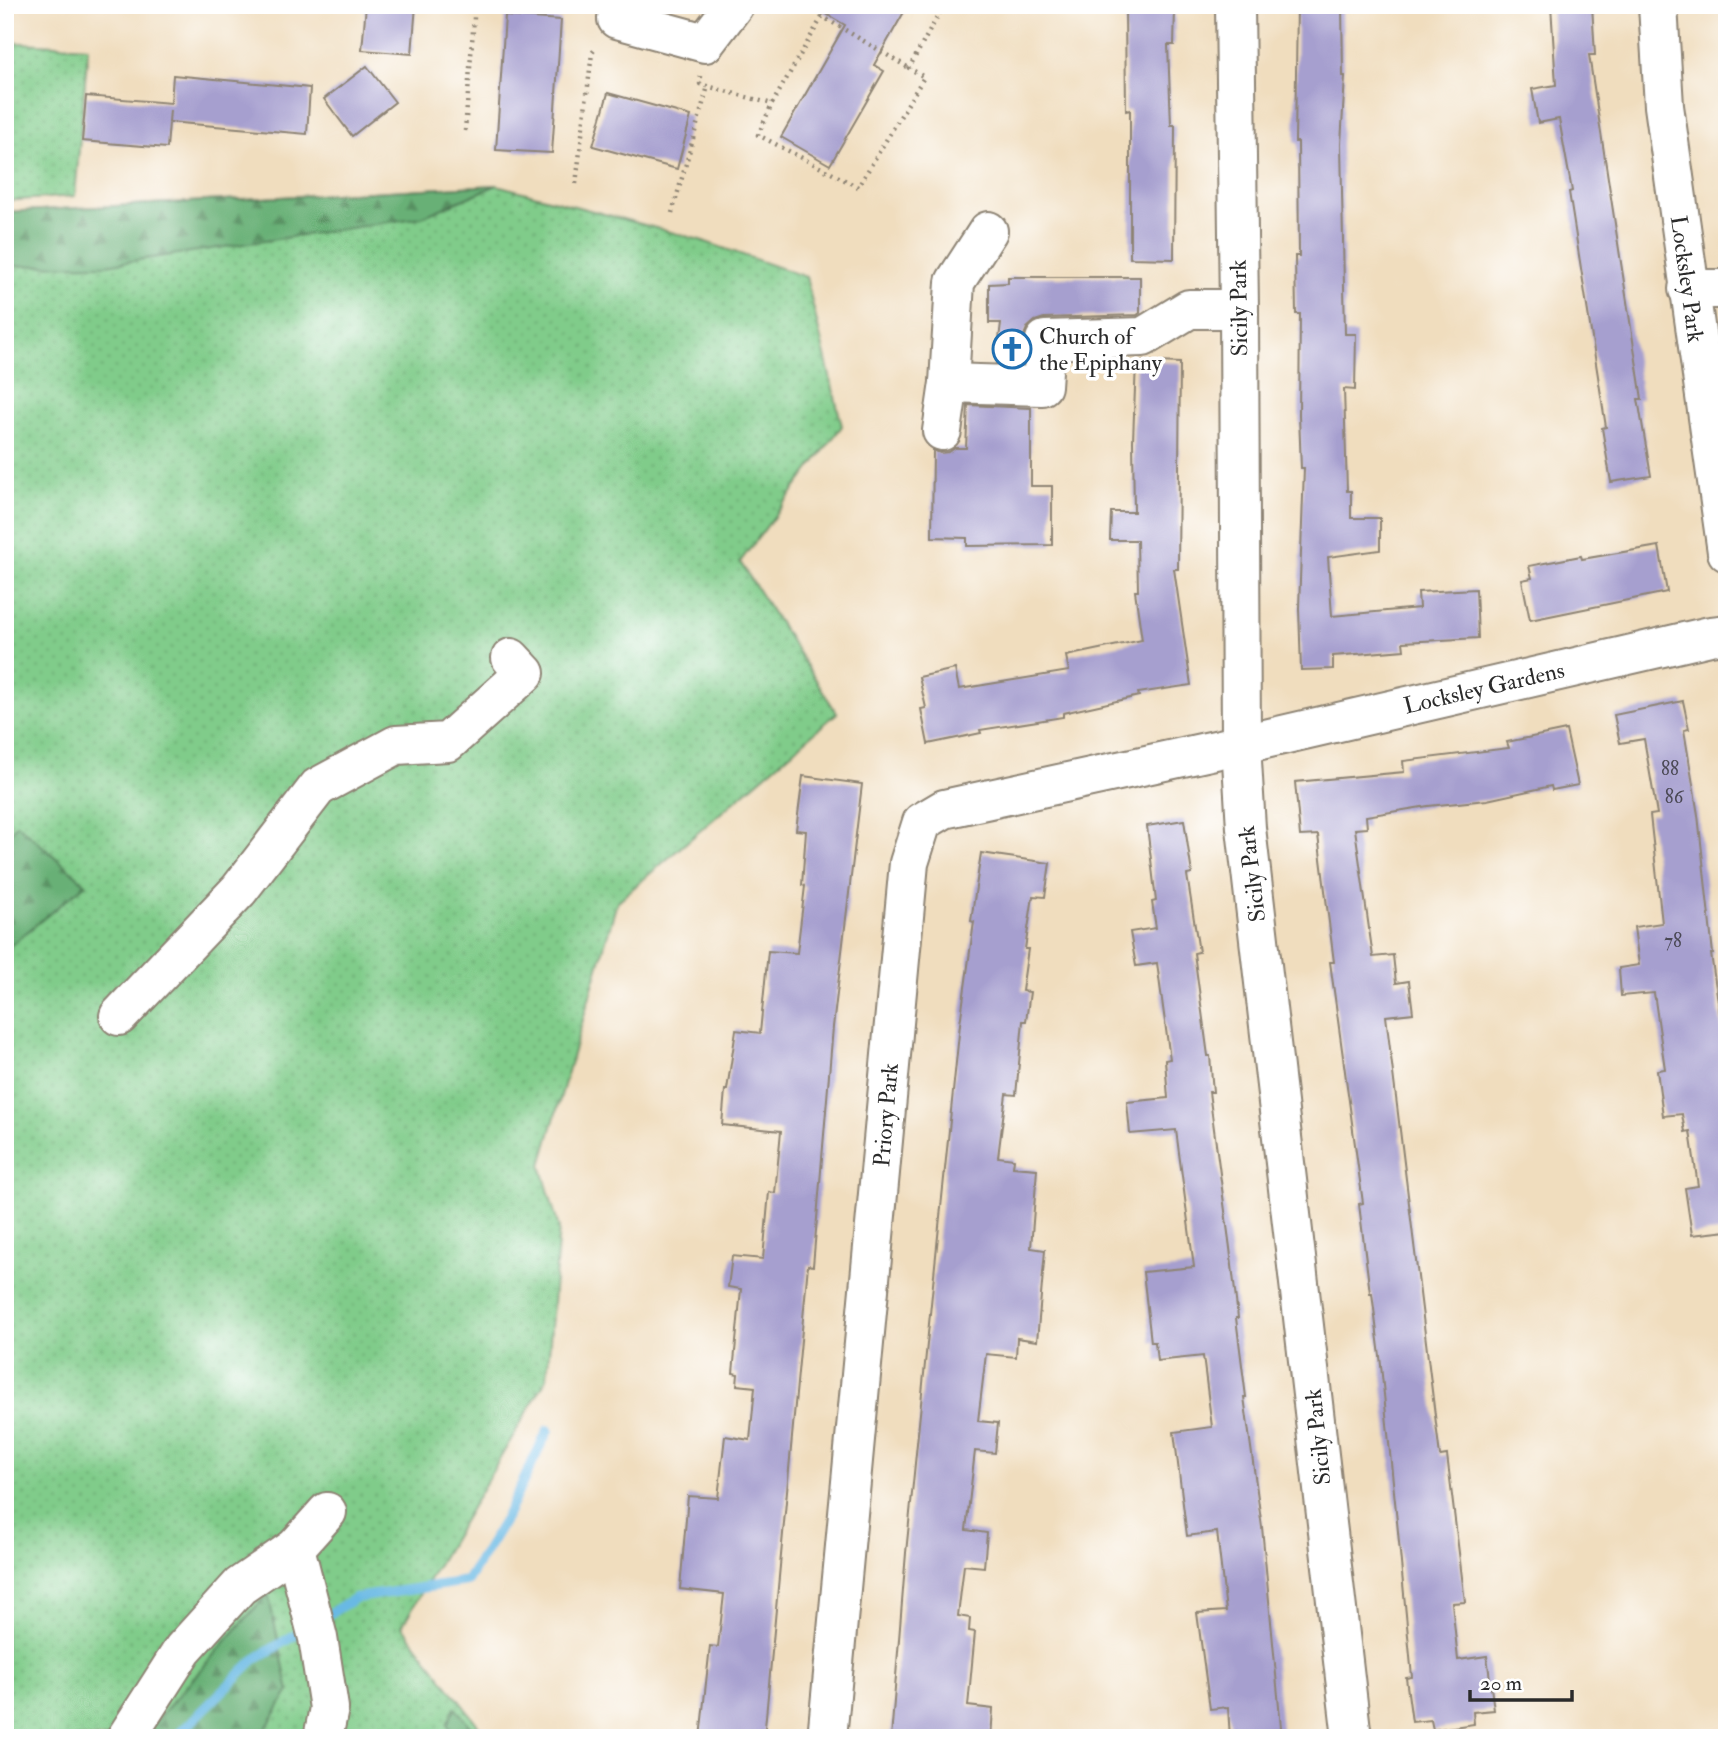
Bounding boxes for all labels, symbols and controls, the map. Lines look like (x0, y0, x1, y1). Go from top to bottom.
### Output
street label: Locksley Park (1664, 214, 1710, 344)
street label: Sicily Park (1224, 259, 1254, 357)
place label: Church of the Epiphany (1039, 322, 1163, 378)
church icon: Church of the Epiphany (991, 328, 1033, 370)
street label: Locksley Gardens (1401, 655, 1567, 721)
house number: 88 (1661, 757, 1679, 781)
house number: 86 (1665, 785, 1685, 809)
street label: Sicily Park (1232, 824, 1272, 924)
house number: 78 (1664, 929, 1682, 953)
street label: Priory Park (867, 1062, 905, 1168)
street label: Sicily Park (1299, 1387, 1337, 1487)
scale bar (1470, 1659, 1571, 1703)
text: 20 m (1480, 1670, 1522, 1697)

